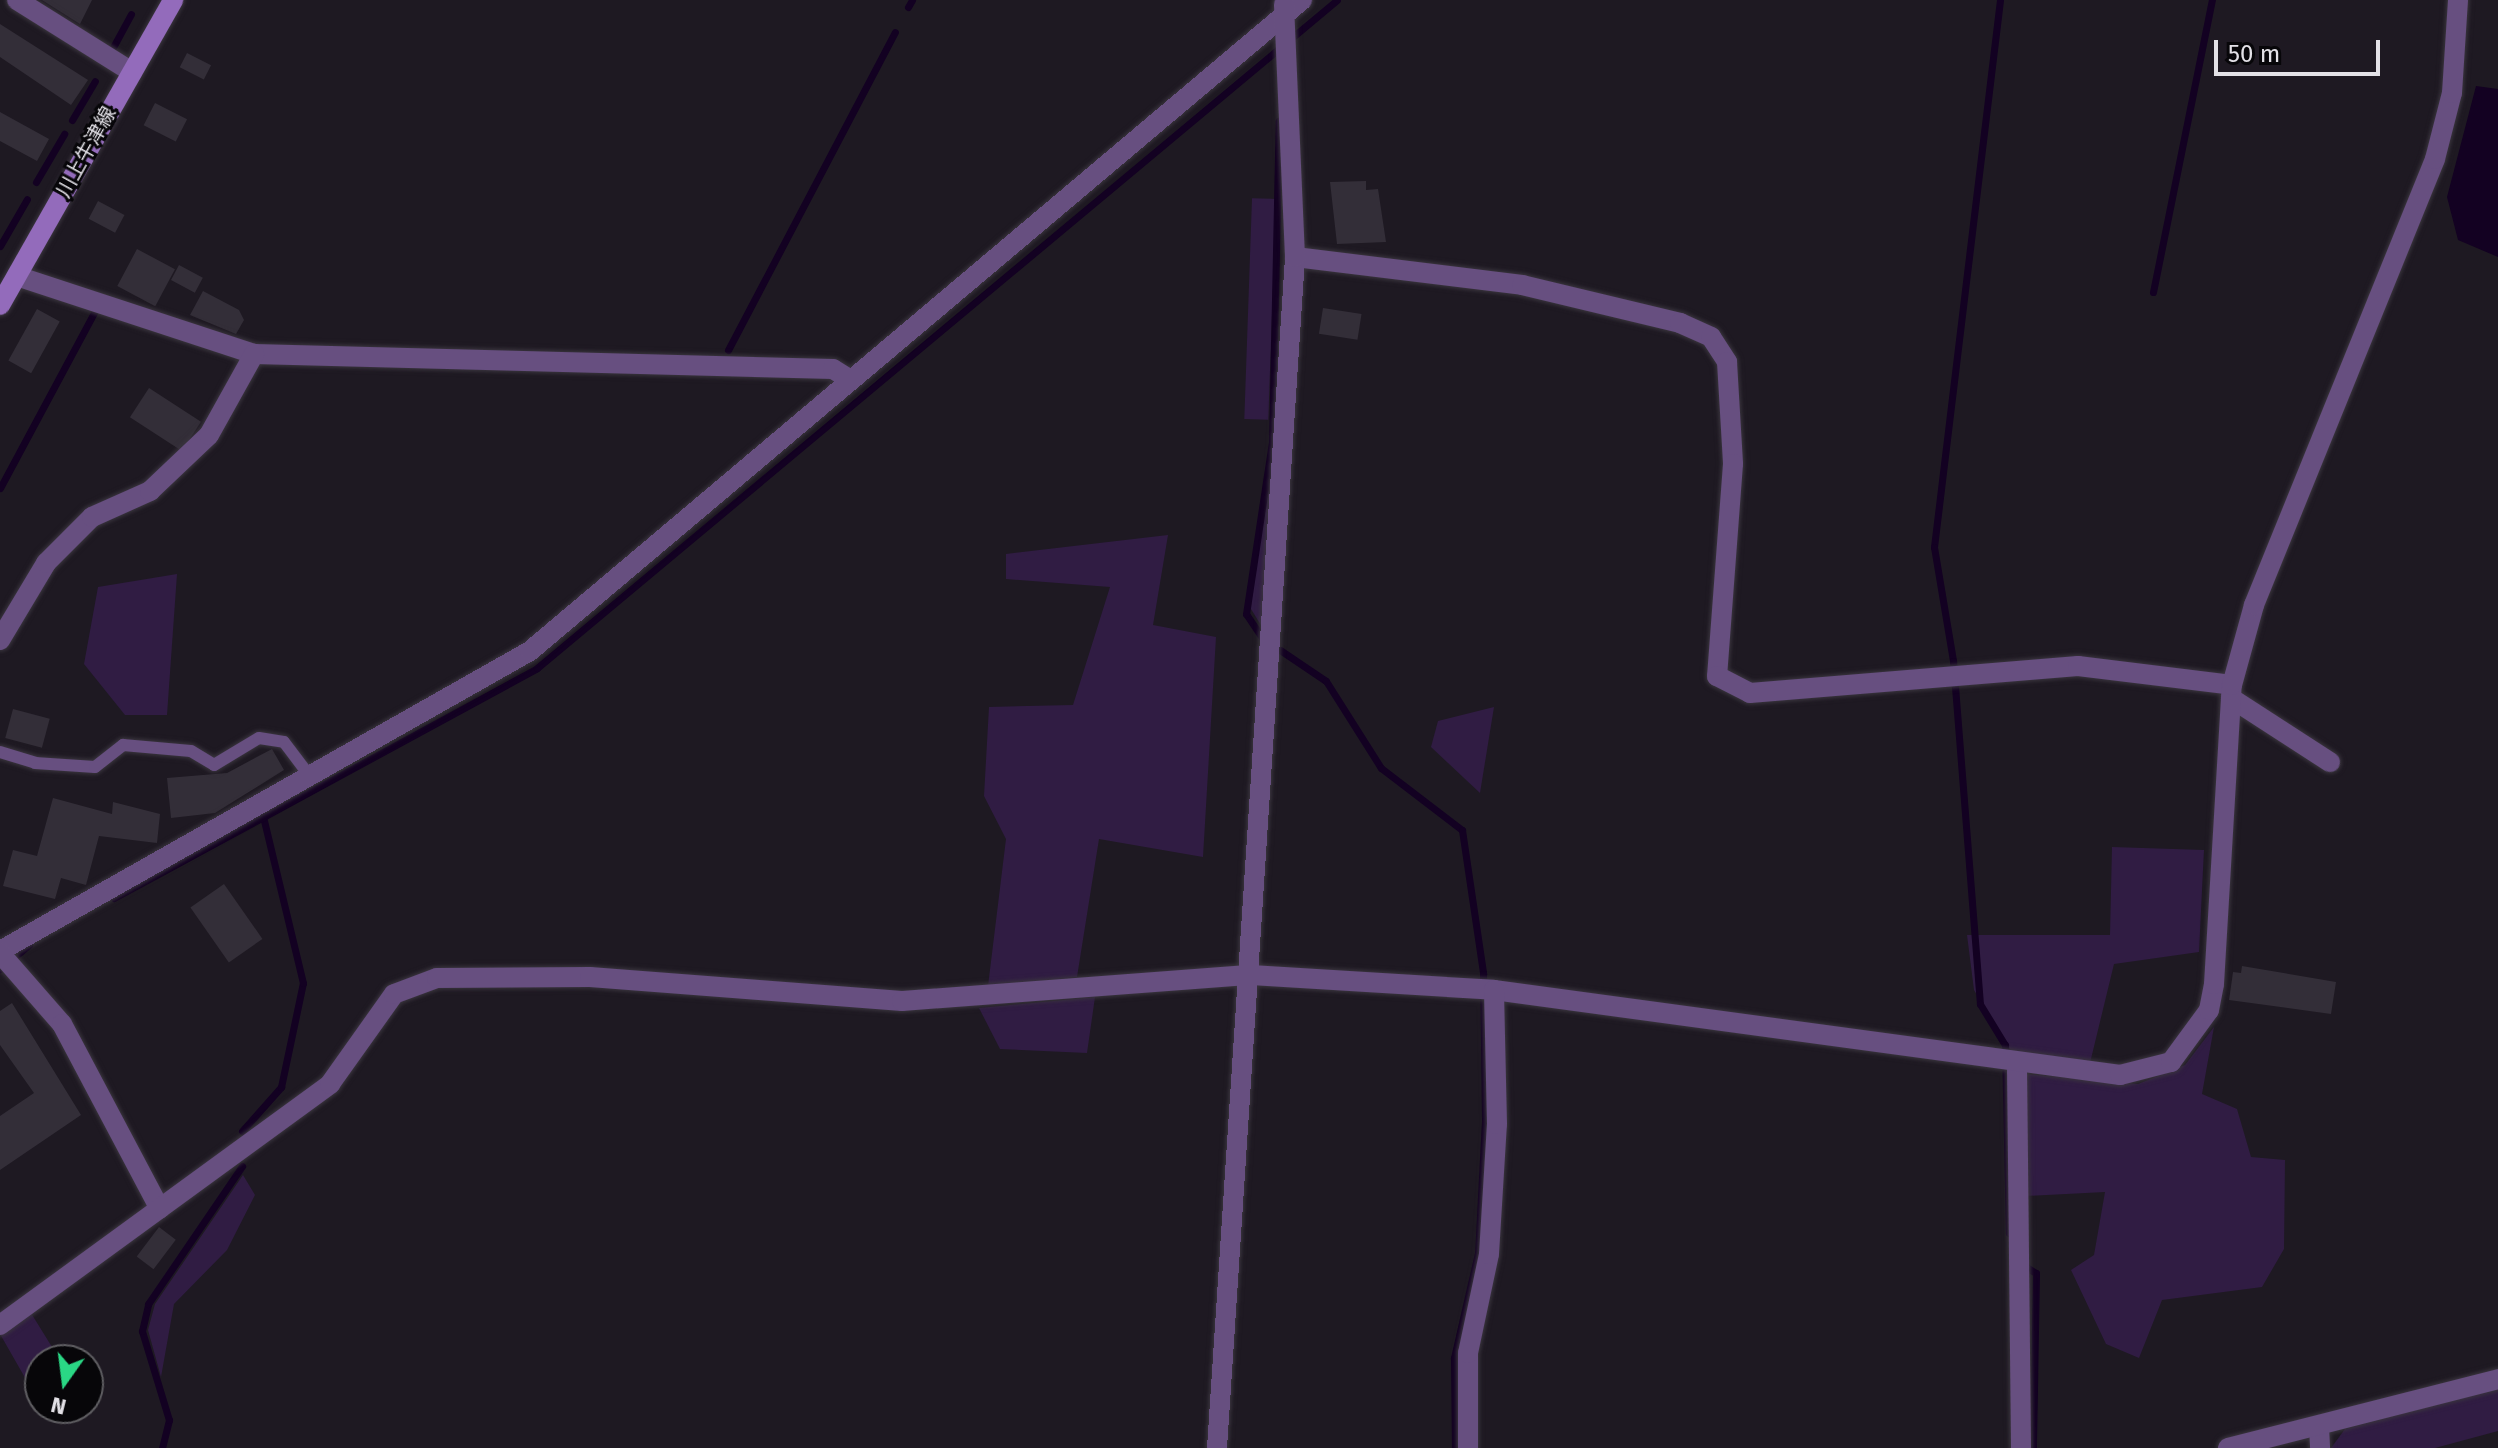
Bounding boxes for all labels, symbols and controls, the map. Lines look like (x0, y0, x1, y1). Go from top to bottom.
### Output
scale bar (2218, 24, 2384, 74)
text: 50 m (2228, 40, 2280, 68)
street label: 川上牛津線 (51, 102, 121, 202)
north arrow (24, 1344, 104, 1424)
text: N (48, 1391, 69, 1421)

